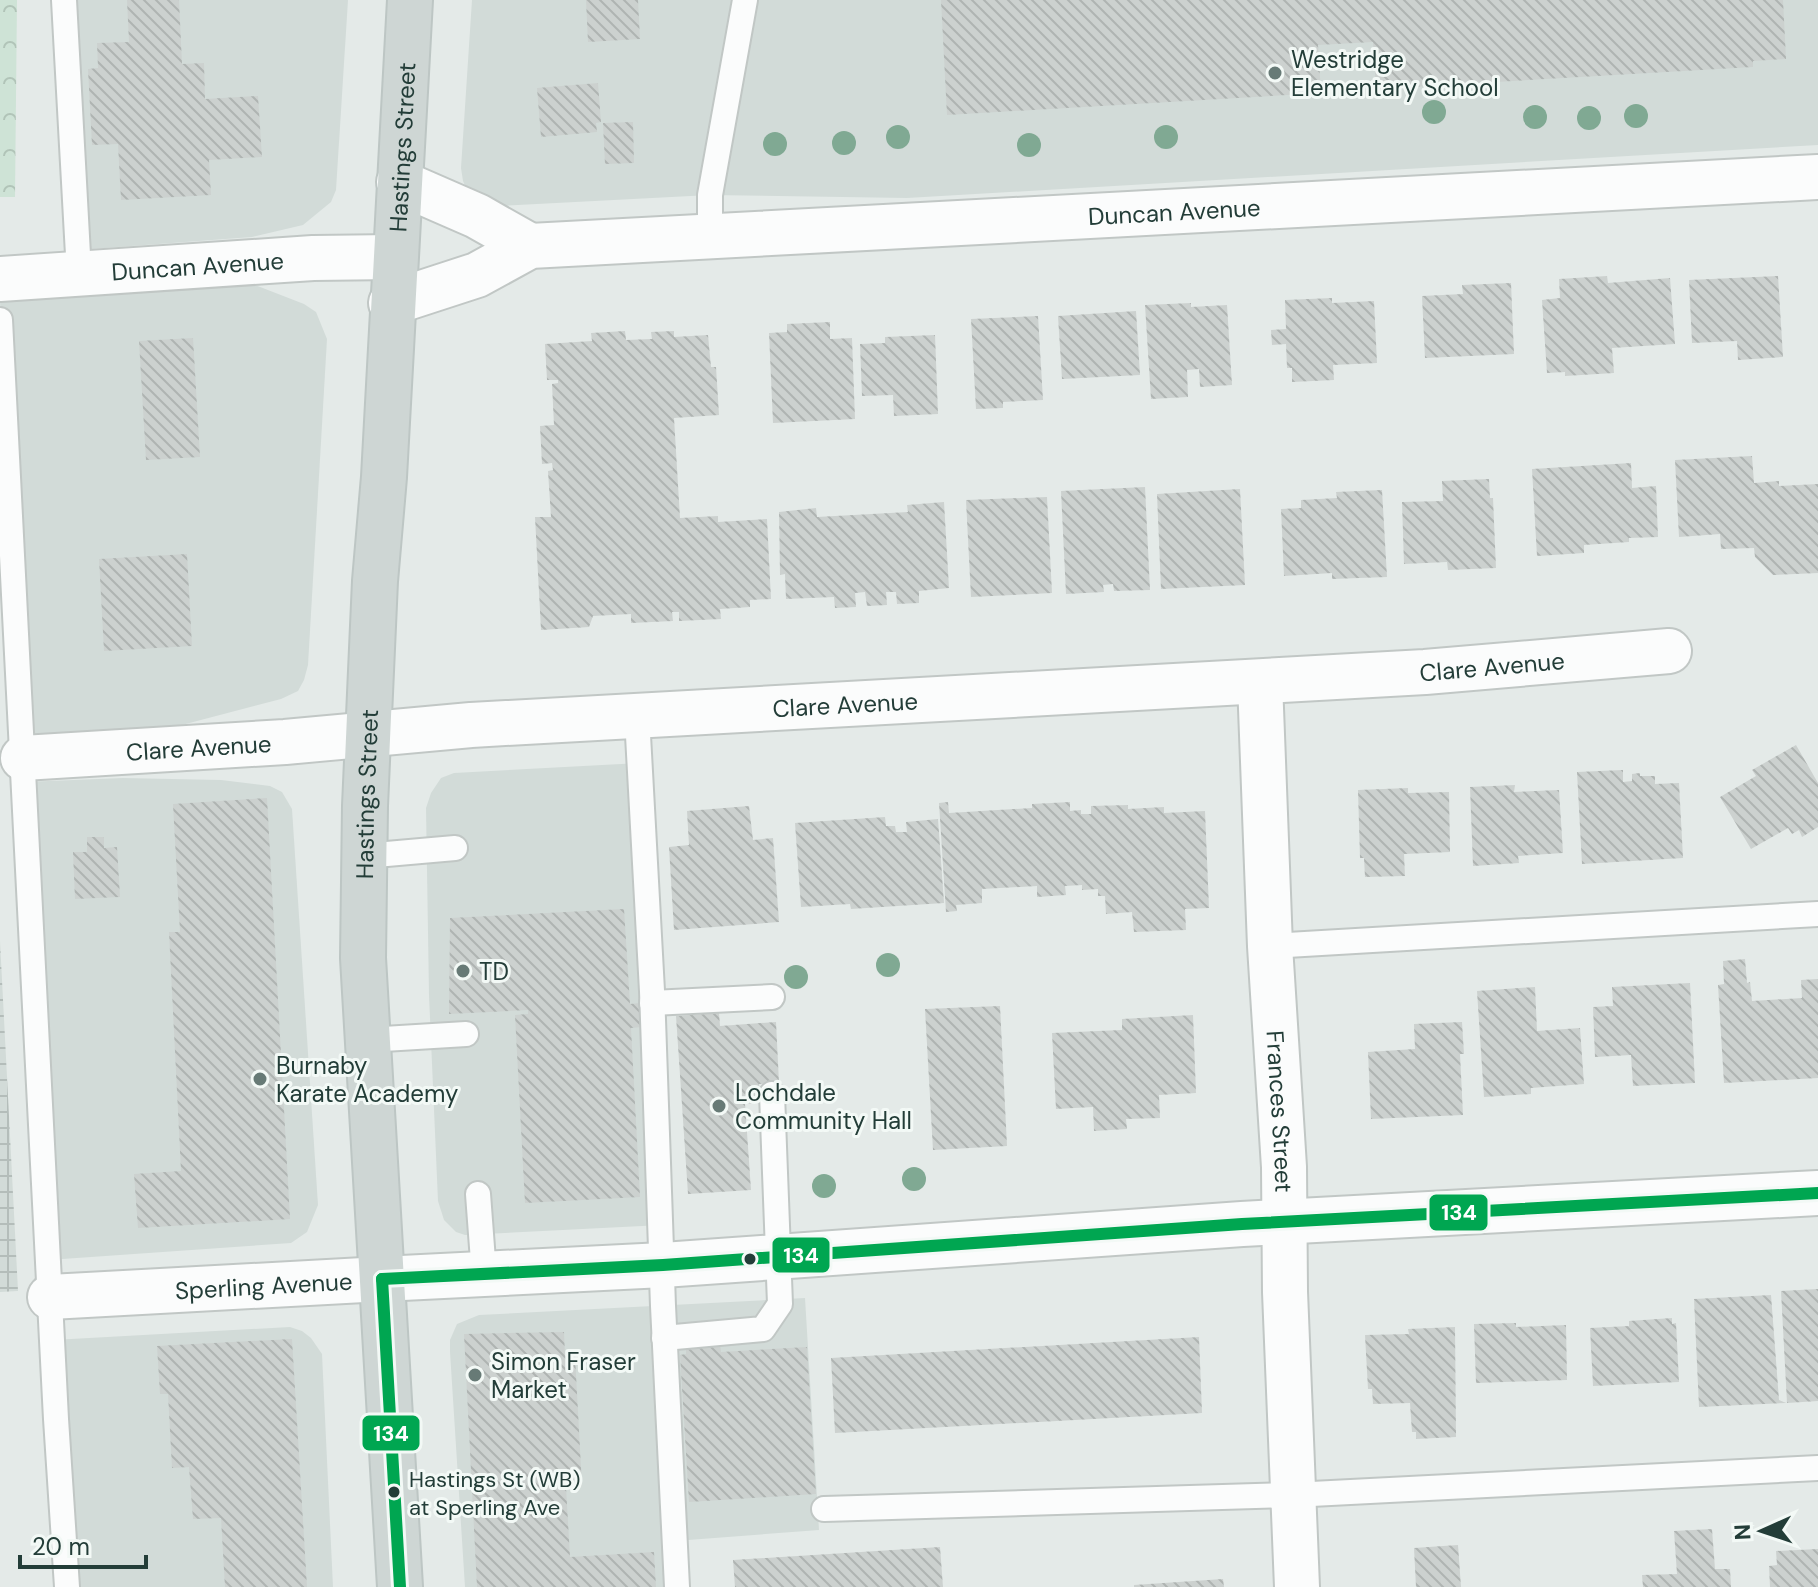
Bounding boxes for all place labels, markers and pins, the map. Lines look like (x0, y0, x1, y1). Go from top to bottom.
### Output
place label: Westridge Elementary School (1291, 44, 1499, 103)
marker: Westridge Elementary School (1266, 64, 1284, 82)
place label: TD (479, 956, 509, 987)
marker: TD (454, 962, 472, 980)
place label: Burnaby Karate Academy (276, 1050, 458, 1109)
marker: Burnaby Karate Academy (251, 1070, 269, 1088)
place label: Lochdale Community Hall (735, 1077, 912, 1136)
marker: Lochdale Community Hall (710, 1097, 728, 1115)
unlabelled marker (742, 1251, 758, 1267)
place label: Simon Fraser Market (491, 1346, 636, 1405)
marker: Simon Fraser Market (466, 1366, 484, 1384)
place label: Hastings St (WB) at Sperling Ave (409, 1465, 580, 1522)
marker: Hastings St (WB) at Sperling Ave (386, 1484, 402, 1500)

